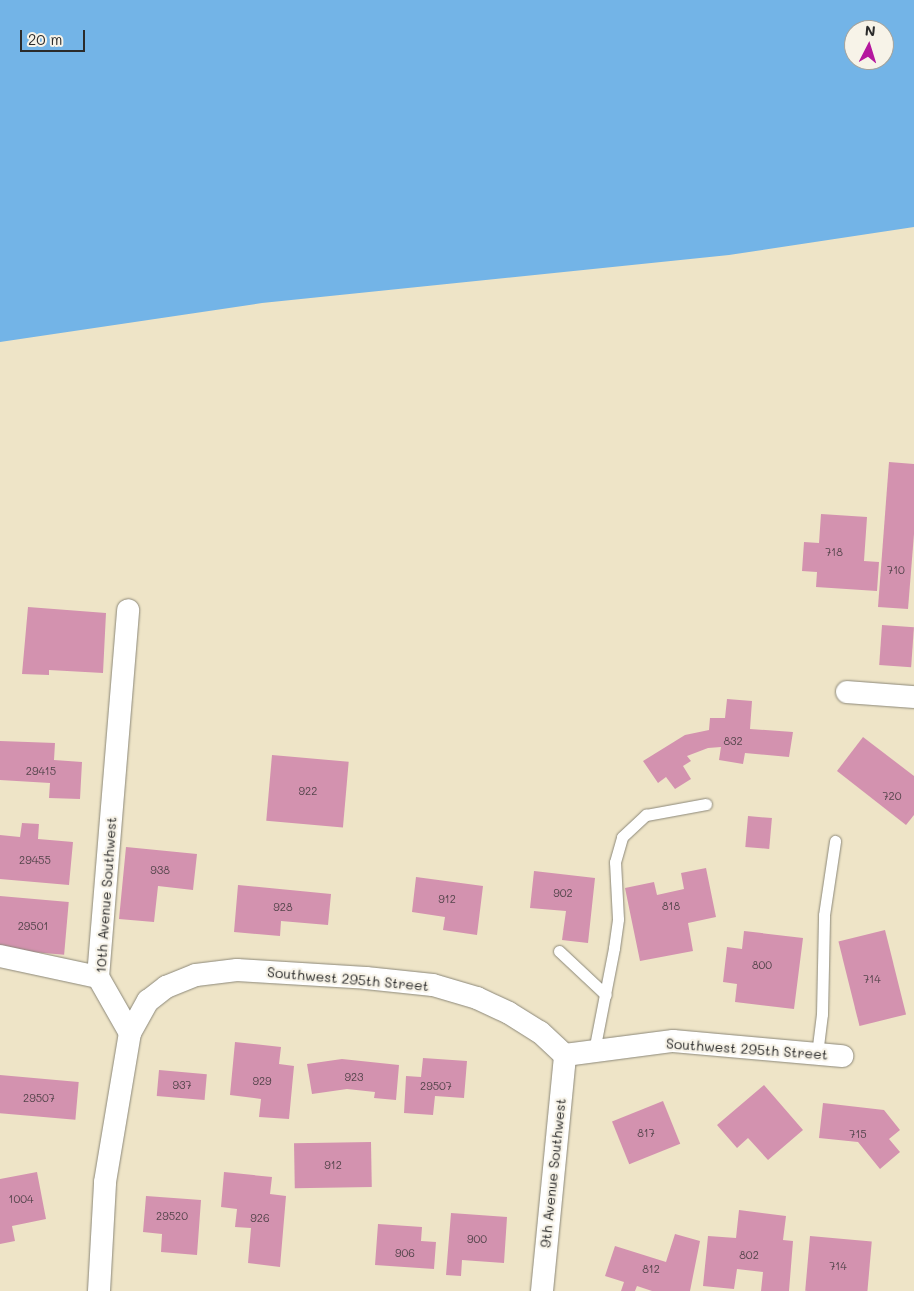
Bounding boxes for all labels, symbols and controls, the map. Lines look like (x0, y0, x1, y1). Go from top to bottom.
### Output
scale bar (22, 20, 88, 52)
north arrow (844, 20, 894, 70)
text: N (864, 21, 876, 40)
text: 20 m (28, 29, 62, 49)
house number: 718 (825, 545, 843, 559)
house number: 710 (887, 563, 905, 577)
house number: 832 (723, 734, 743, 748)
house number: 29415 (26, 764, 56, 778)
house number: 922 (299, 784, 317, 798)
house number: 720 (882, 789, 902, 803)
street label: 10th Avenue Southwest (92, 816, 120, 974)
house number: 29455 (19, 853, 51, 867)
house number: 938 (150, 863, 170, 877)
house number: 902 (553, 886, 573, 900)
house number: 912 (438, 892, 456, 906)
house number: 818 (662, 899, 680, 913)
house number: 928 (273, 900, 293, 914)
house number: 29501 (18, 919, 48, 933)
house number: 800 (752, 958, 772, 972)
street label: Southwest 295th Street (266, 964, 430, 994)
house number: 714 (863, 972, 881, 986)
street label: Southwest 295th Street (666, 1035, 828, 1063)
house number: 923 (344, 1070, 364, 1084)
house number: 929 (252, 1074, 272, 1088)
house number: 937 (172, 1078, 192, 1092)
house number: 29507 (420, 1079, 452, 1093)
house number: 29507 (23, 1091, 55, 1105)
street label: 9th Avenue Southwest (537, 1097, 569, 1249)
house number: 817 (637, 1126, 655, 1140)
house number: 715 (849, 1127, 867, 1141)
house number: 912 (324, 1158, 342, 1172)
house number: 1004 (9, 1192, 33, 1206)
house number: 29520 (156, 1209, 188, 1223)
house number: 926 (250, 1211, 270, 1225)
house number: 900 (467, 1232, 487, 1246)
house number: 906 (395, 1246, 415, 1260)
house number: 802 (739, 1248, 759, 1262)
house number: 714 (829, 1259, 847, 1273)
house number: 812 (642, 1262, 660, 1276)

